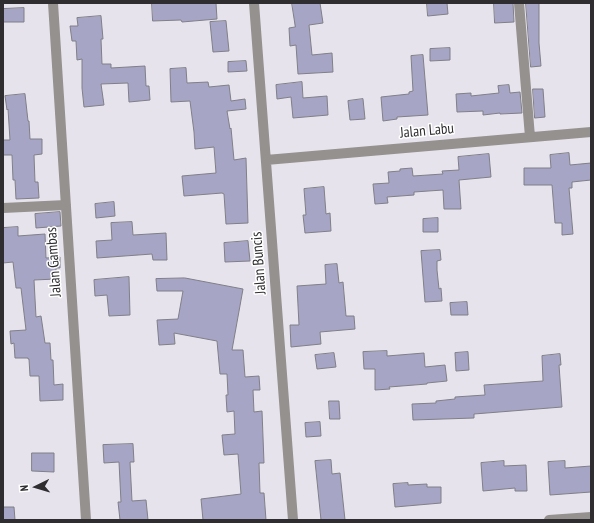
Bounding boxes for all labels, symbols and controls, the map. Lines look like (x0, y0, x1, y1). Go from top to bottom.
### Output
street label: Jalan Labu (399, 120, 455, 142)
street label: Jalan Gambas (43, 227, 65, 297)
street label: Jalan Buncis (248, 231, 270, 295)
north arrow (16, 467, 56, 507)
text: N (17, 484, 31, 492)

